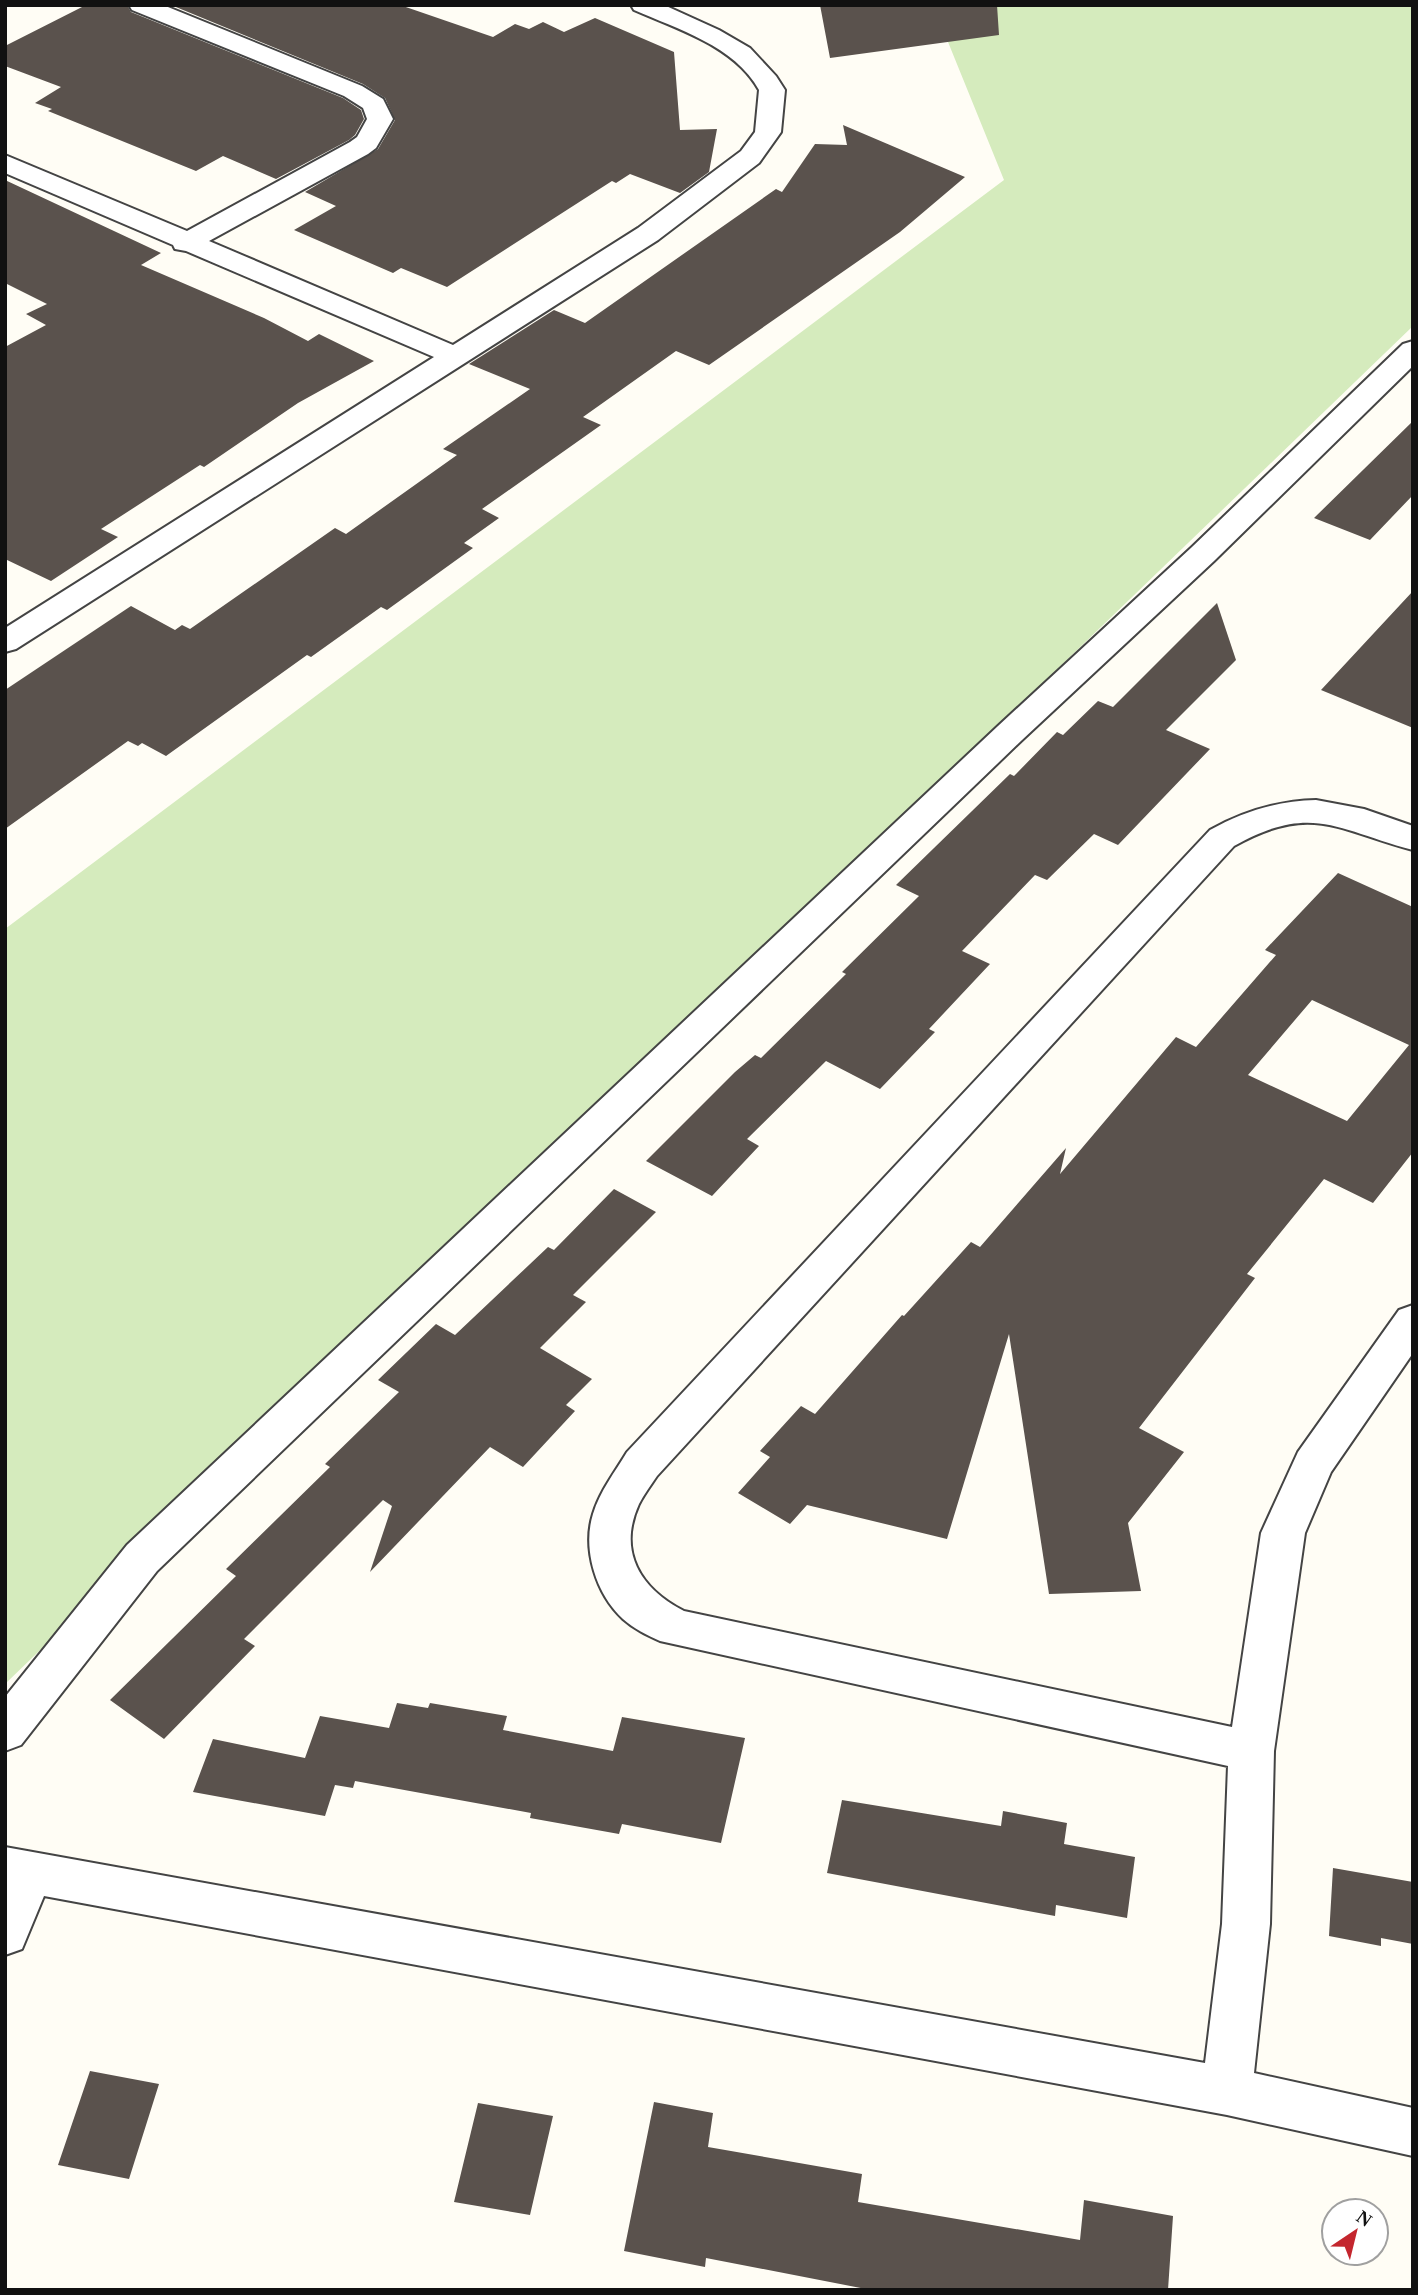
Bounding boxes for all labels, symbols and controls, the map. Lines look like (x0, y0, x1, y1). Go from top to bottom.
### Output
north arrow (1320, 2197, 1390, 2267)
text: N (1353, 2206, 1376, 2231)

